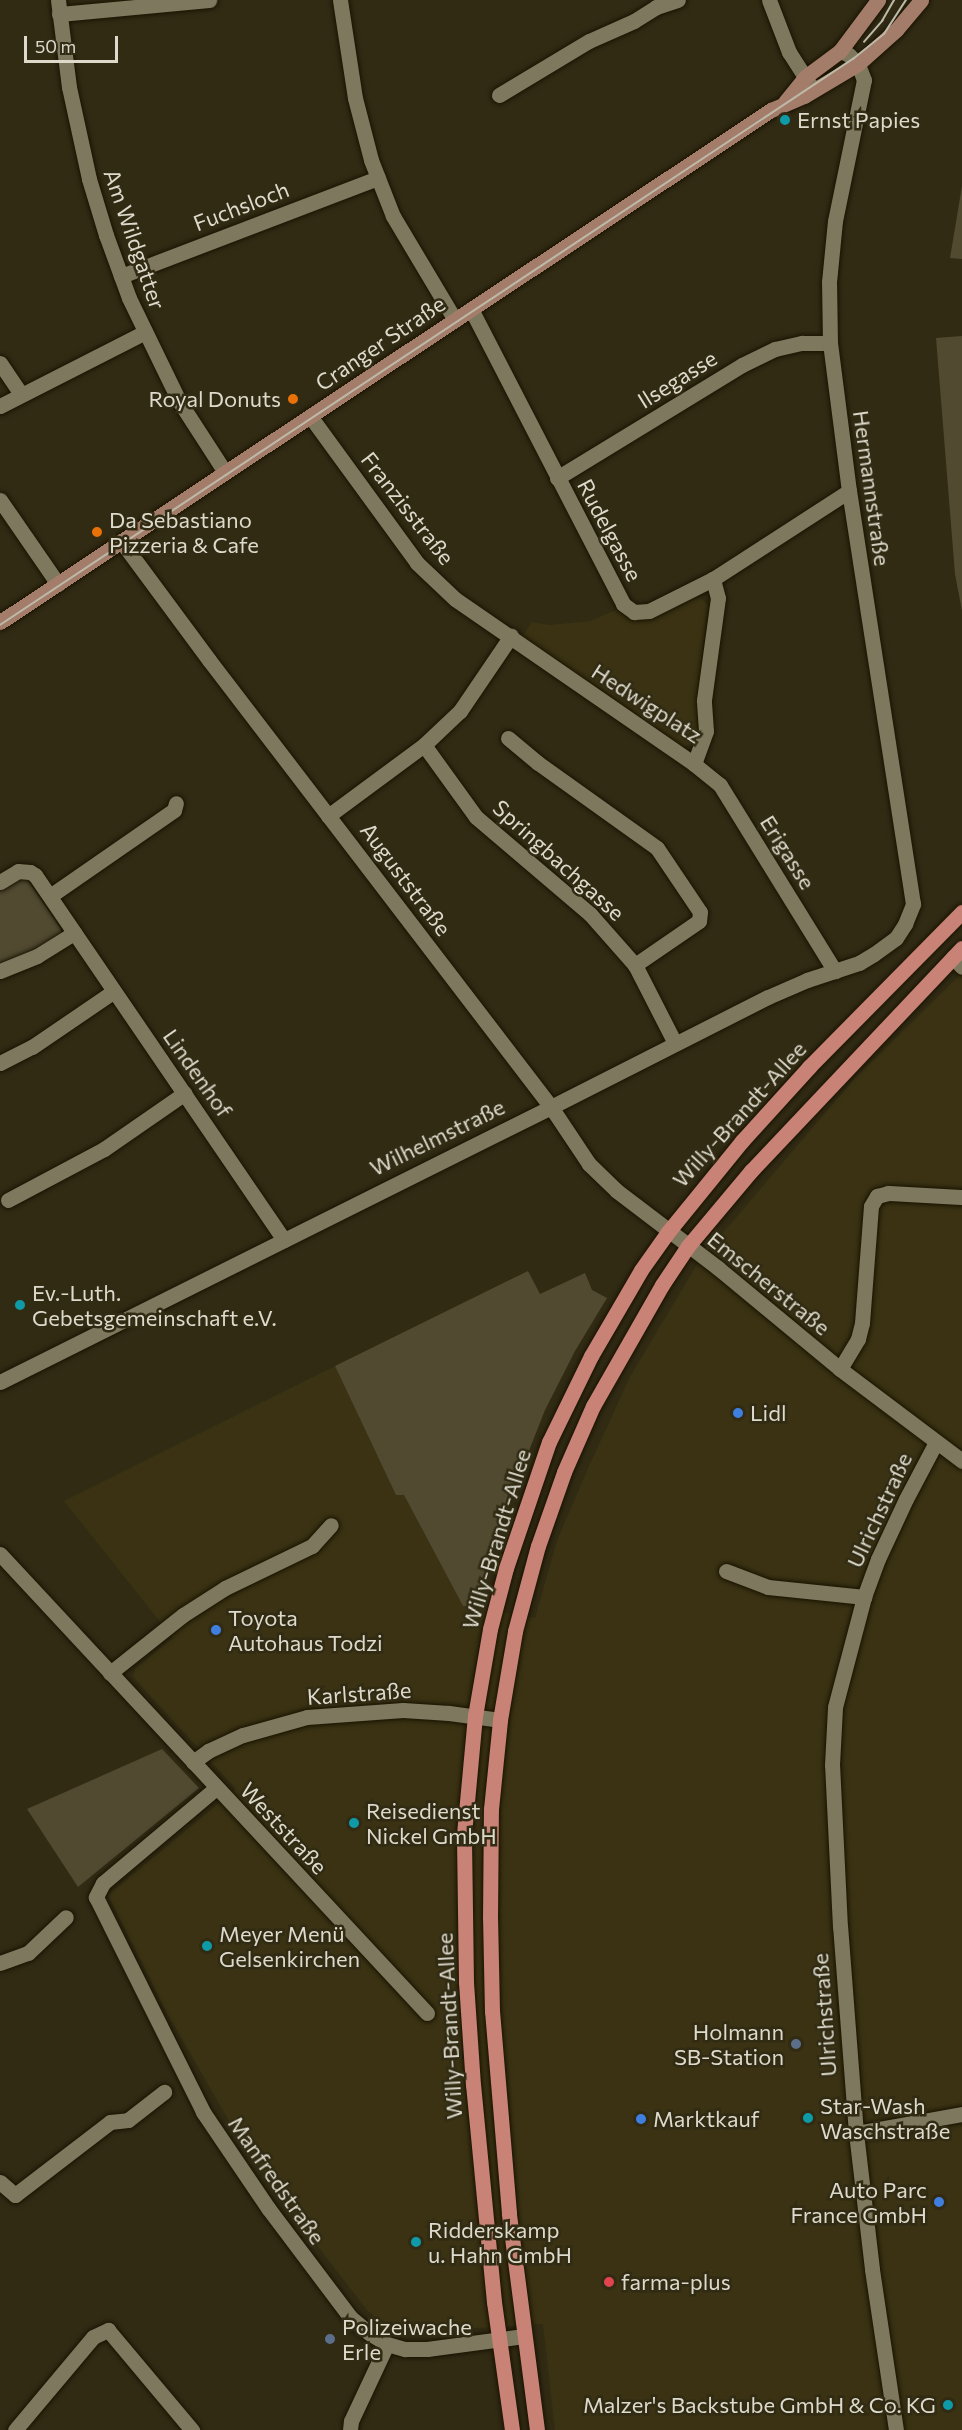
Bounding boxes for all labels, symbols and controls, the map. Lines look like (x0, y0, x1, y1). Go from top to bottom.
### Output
scale bar (27, 24, 122, 62)
text: 50 m (35, 35, 76, 57)
place label: Ernst Papies (797, 107, 920, 133)
marker: Ernst Papies (778, 113, 792, 127)
street label: Am Wildgatter (99, 165, 171, 313)
street label: Fuchsloch (189, 176, 293, 236)
street label: Cranger Straße (310, 290, 450, 396)
street label: Ilsegasse (633, 344, 721, 414)
place label: Royal Donuts (148, 386, 281, 412)
marker: Royal Donuts (286, 392, 300, 406)
street label: Hermannstraße (848, 409, 896, 567)
street label: Franzisstraße (356, 446, 460, 570)
street label: Rudelgasse (572, 475, 648, 585)
place label: Da Sebastiano Pizzeria & Cafe (109, 506, 259, 558)
marker: Da Sebastiano Pizzeria & Cafe (90, 525, 104, 539)
street label: Hedwigplatz (587, 658, 707, 748)
street label: Springbachgasse (488, 794, 630, 926)
street label: Erigasse (755, 810, 821, 894)
street label: Auguststraße (355, 817, 457, 941)
street label: Lindenhof (158, 1024, 238, 1122)
street label: Willy-Brandt-Allee (667, 1036, 811, 1192)
street label: Wilhelmstraße (365, 1093, 509, 1181)
street label: Emscherstraße (703, 1226, 835, 1340)
place label: Ev.-Luth. Gebetsgemeinschaft e.V. (32, 1279, 277, 1330)
marker: Ev.-Luth. Gebetsgemeinschaft e.V. (13, 1298, 27, 1312)
place label: Lidl (750, 1400, 787, 1426)
marker: Lidl (731, 1406, 745, 1420)
street label: Willy-Brandt-Allee (456, 1446, 536, 1632)
street label: Ulrichstraße (841, 1448, 917, 1572)
place label: Toyota Autohaus Todzi (228, 1604, 383, 1656)
marker: Toyota Autohaus Todzi (209, 1623, 223, 1637)
street label: Karlstraße (306, 1676, 412, 1710)
street label: Weststraße (235, 1777, 333, 1879)
place label: Reisedienst Nickel GmbH (366, 1797, 497, 1849)
marker: Reisedienst Nickel GmbH (347, 1816, 361, 1830)
place label: Meyer Menü Gelsenkirchen (219, 1920, 360, 1972)
street label: Willy-Brandt-Allee (431, 1932, 467, 2120)
marker: Meyer Menü Gelsenkirchen (200, 1939, 214, 1953)
street label: Ulrichstraße (807, 1952, 841, 2078)
place label: Holmann SB-Station (674, 2018, 784, 2070)
marker: Holmann SB-Station (789, 2037, 803, 2051)
place label: Star-Wash Waschstraße (820, 2092, 950, 2144)
place label: Marktkauf (653, 2106, 759, 2132)
street label: Manfredstraße (223, 2111, 331, 2249)
marker: Star-Wash Waschstraße (801, 2111, 815, 2125)
marker: Marktkauf (634, 2112, 648, 2126)
place label: Auto Parc France GmbH (791, 2176, 927, 2228)
marker: Auto Parc France GmbH (932, 2195, 946, 2209)
place label: Ridderskamp u. Hahn GmbH (428, 2216, 572, 2268)
marker: Ridderskamp u. Hahn GmbH (409, 2235, 423, 2249)
place label: farma-plus (621, 2269, 731, 2295)
marker: farma-plus (602, 2275, 616, 2289)
place label: Polizeiwache Erle (342, 2313, 472, 2364)
marker: Polizeiwache Erle (323, 2332, 337, 2346)
place label: Malzer's Backstube GmbH & Co. KG (583, 2392, 936, 2418)
marker: Malzer's Backstube GmbH & Co. KG (941, 2398, 955, 2412)

